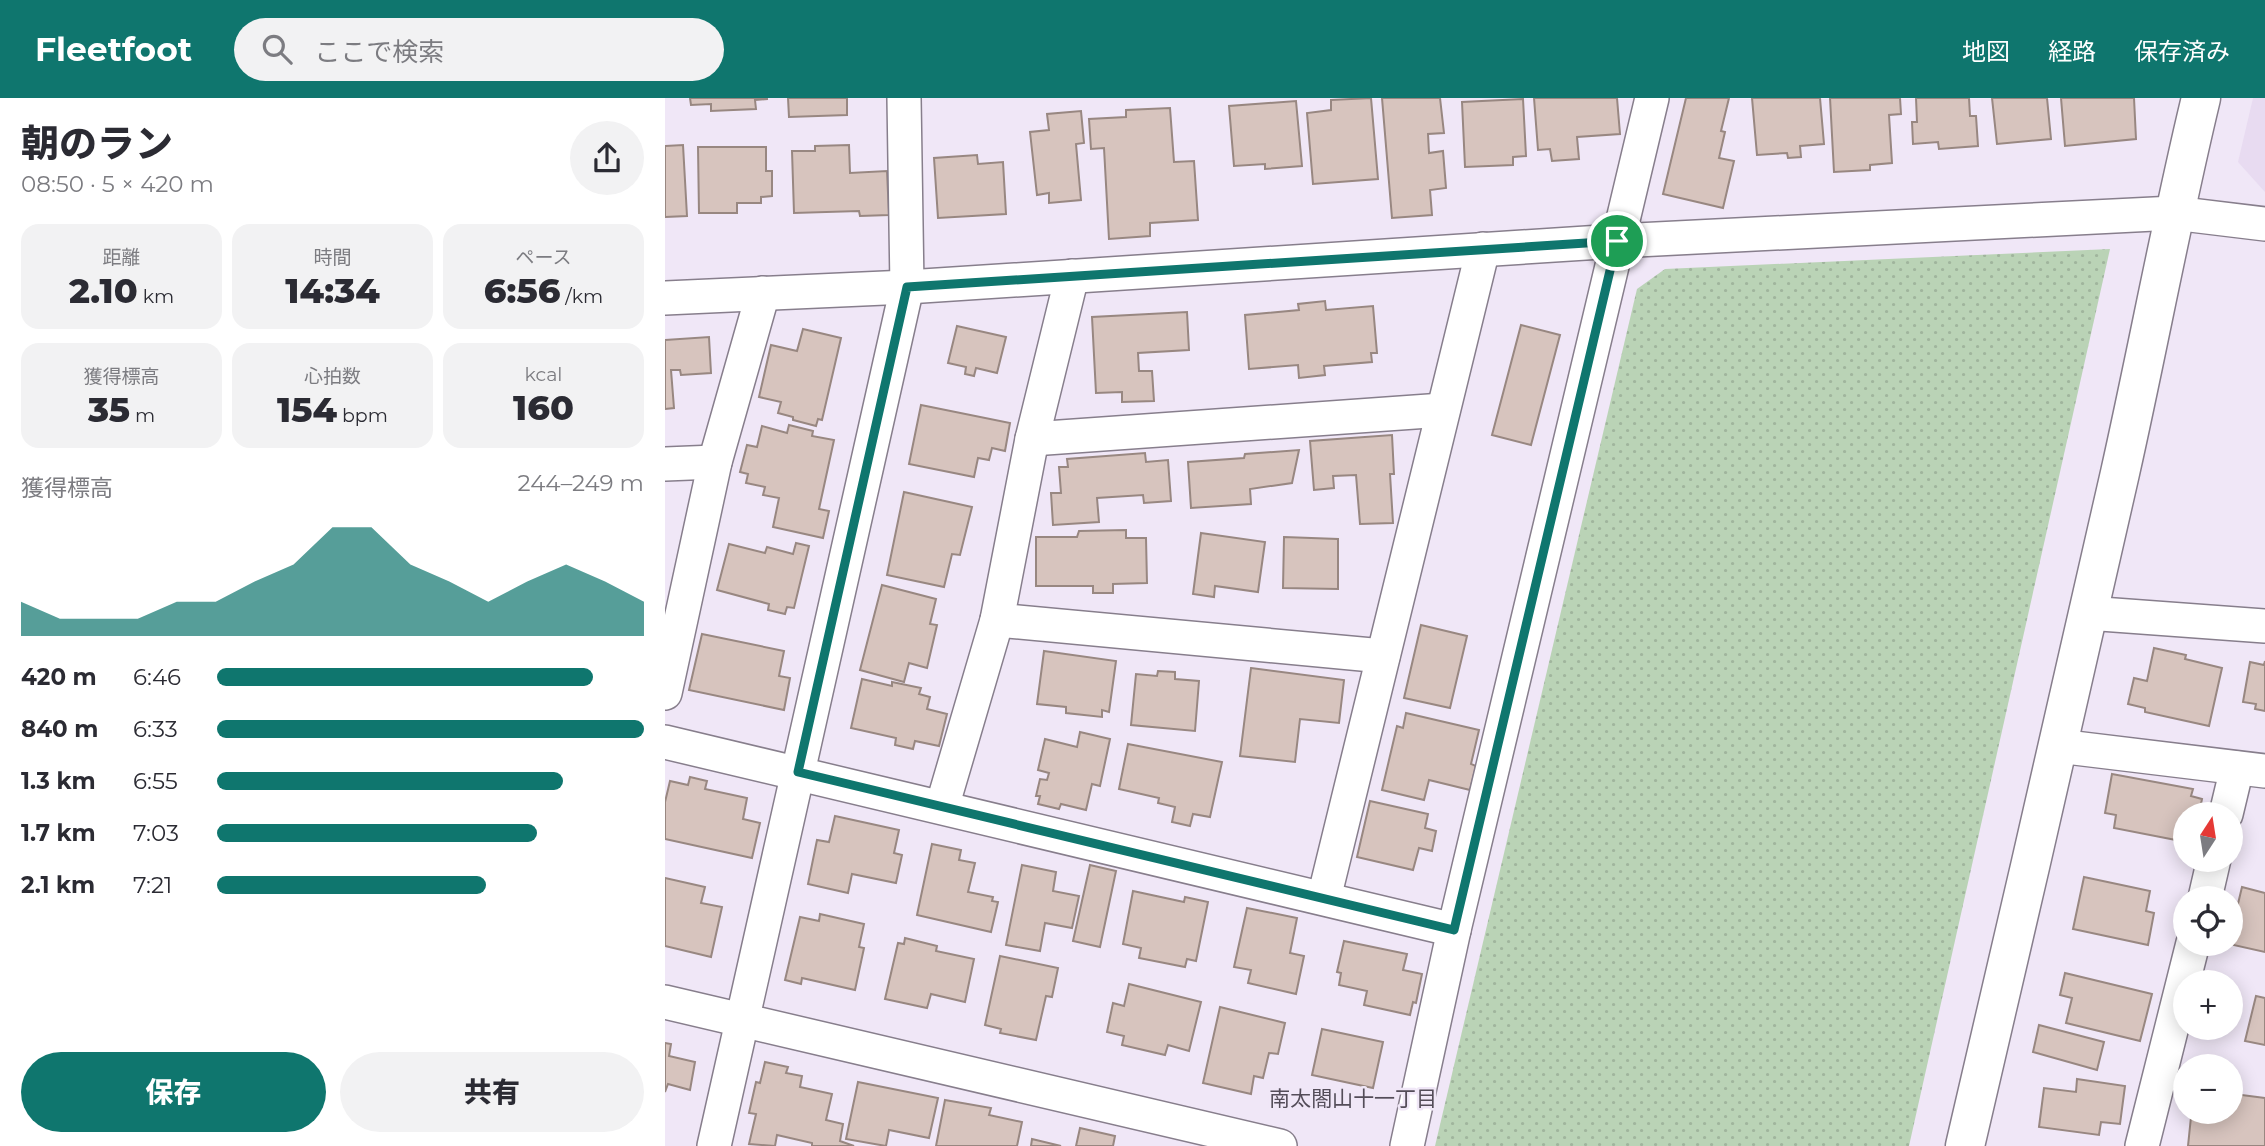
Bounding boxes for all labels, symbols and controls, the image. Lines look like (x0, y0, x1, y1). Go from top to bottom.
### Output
search box (234, 18, 724, 81)
text: Fleetfoot (35, 29, 192, 69)
icon: search (258, 30, 296, 68)
text: ここで検索 (314, 36, 444, 68)
text: 地図 (1962, 37, 2010, 66)
text: 経路 (2048, 37, 2096, 66)
text: 保存済み (2134, 37, 2230, 66)
text: 朝のラン (21, 120, 173, 167)
button: share (570, 121, 644, 195)
text: 08:50 · 5 × 420 m (21, 170, 214, 198)
pin (1587, 211, 1647, 271)
icon: arrive (1598, 222, 1636, 260)
text: 距離 (102, 246, 141, 269)
text: 時間 (313, 246, 352, 269)
text: ペース (515, 246, 572, 269)
text: 2.10 (69, 269, 138, 312)
text: 14:34 (285, 269, 380, 312)
text: 6:56 (484, 269, 560, 312)
text: km (138, 285, 174, 308)
text: /km (560, 285, 603, 308)
text: kcal (525, 363, 562, 386)
text: 獲得標高 (83, 365, 160, 388)
text: 心拍数 (304, 365, 361, 388)
text: 160 (513, 386, 574, 429)
text: 35 (88, 388, 130, 431)
text: 154 (277, 388, 337, 431)
text: m (130, 404, 155, 427)
text: bpm (337, 404, 388, 427)
text: 244–249 m (518, 469, 644, 497)
text: 獲得標高 (21, 474, 113, 502)
text: 420 m (21, 663, 97, 691)
text: 6:46 (133, 663, 181, 691)
text: 840 m (21, 715, 98, 743)
text: 6:33 (133, 715, 178, 743)
text: 1.3 km (21, 767, 96, 795)
text: 6:55 (133, 767, 178, 795)
north arrow (2173, 802, 2243, 872)
map controls (2173, 802, 2243, 1124)
text: 1.7 km (21, 819, 96, 847)
text: 7:03 (133, 819, 179, 847)
text: 2.1 km (21, 871, 95, 899)
text: 7:21 (133, 871, 172, 899)
button: locate (2173, 886, 2243, 956)
button: + (2173, 970, 2243, 1040)
button: 保存 (21, 1052, 326, 1132)
button: 共有 (340, 1052, 644, 1132)
button: − (2173, 1054, 2243, 1124)
district label: 南太閤山十一丁目 (1269, 1086, 1437, 1111)

